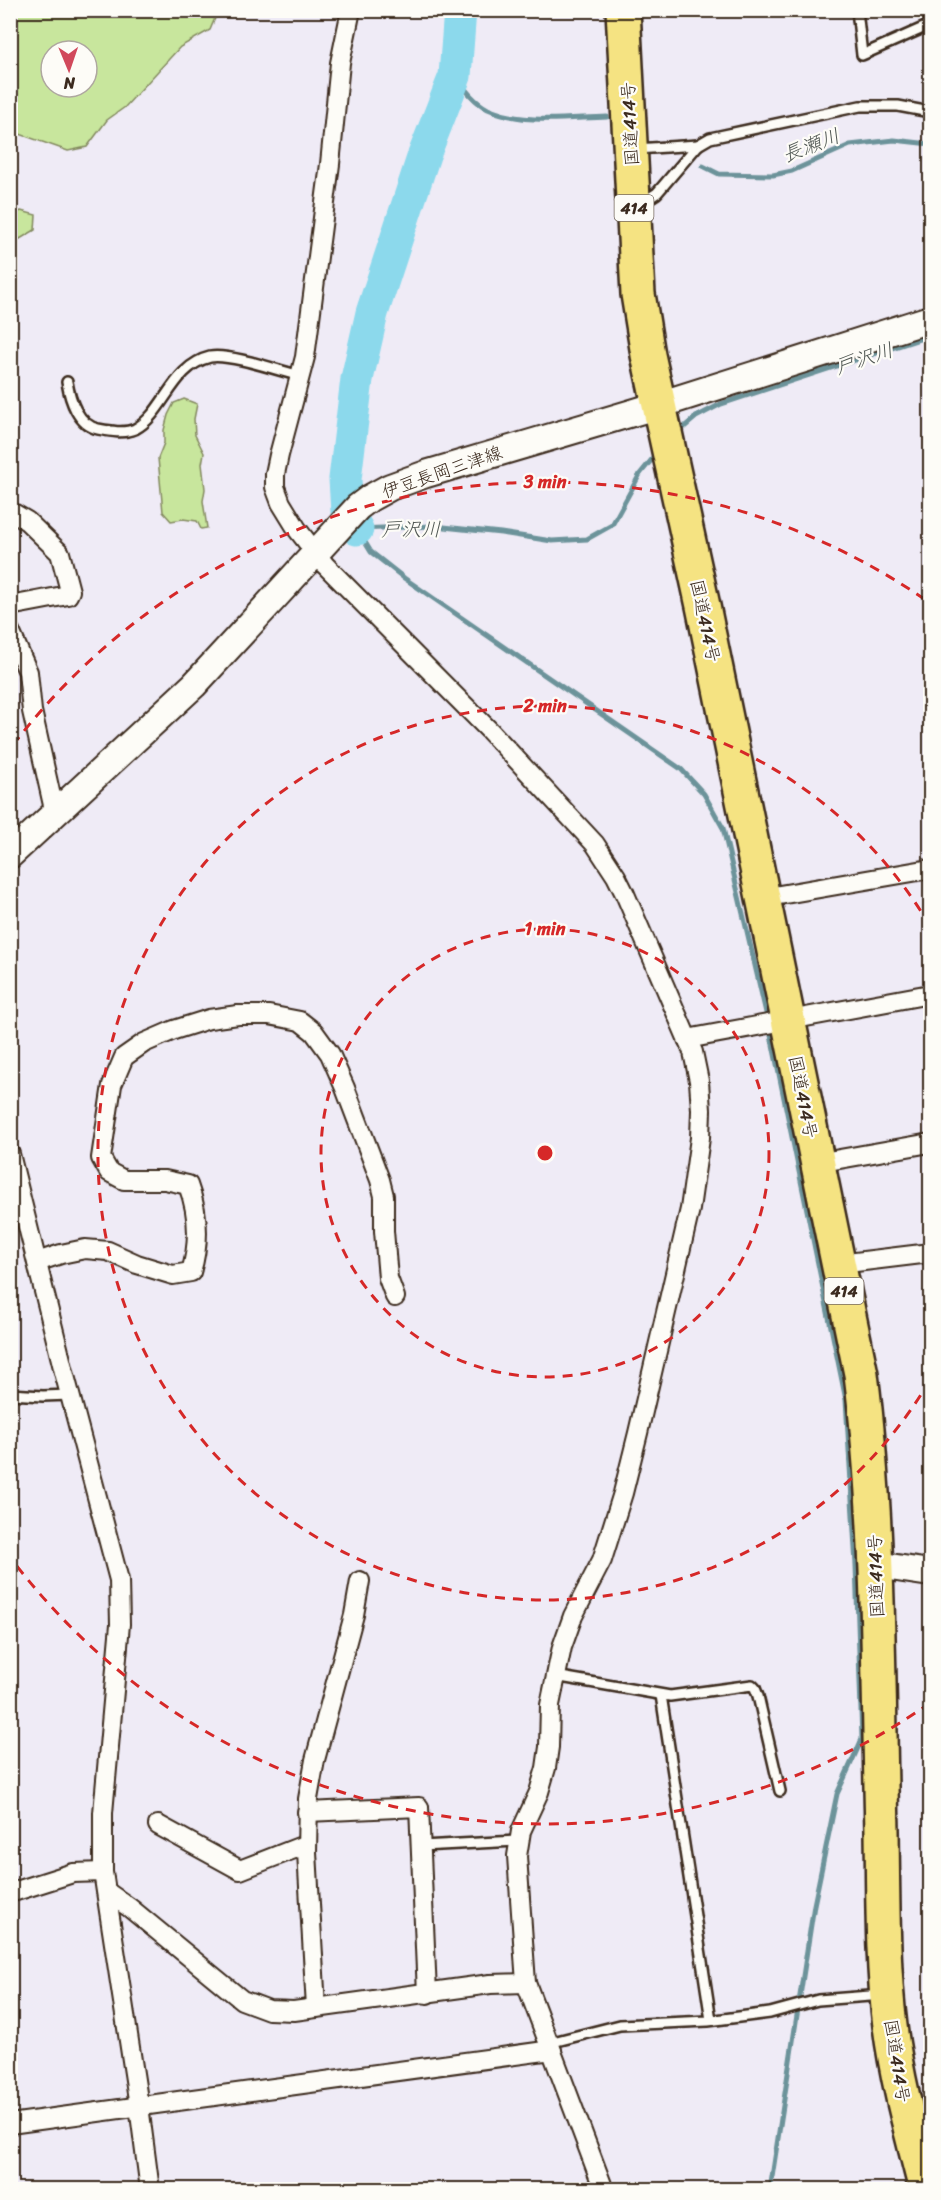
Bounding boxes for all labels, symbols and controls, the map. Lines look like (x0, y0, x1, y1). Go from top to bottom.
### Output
north arrow (39, 39, 99, 99)
text: N (63, 69, 77, 98)
street label: 国道414号 (612, 81, 648, 167)
water label: 長瀬川 (777, 118, 845, 173)
road number: 414 (614, 195, 654, 221)
water label: 戸沢川 (830, 333, 898, 384)
street label: 伊豆長岡三津線 (377, 436, 507, 508)
text: 3 min (522, 466, 567, 498)
water label: 戸沢川 (381, 512, 441, 547)
street label: 国道414号 (681, 576, 729, 666)
text: 2 min (522, 690, 567, 722)
text: 1 min (525, 913, 566, 945)
street label: 国道414号 (779, 1053, 827, 1141)
centre of rings (535, 1143, 555, 1163)
road number: 414 (824, 1278, 864, 1304)
street label: 国道414号 (859, 1533, 893, 1619)
street label: 国道414号 (875, 2017, 919, 2105)

